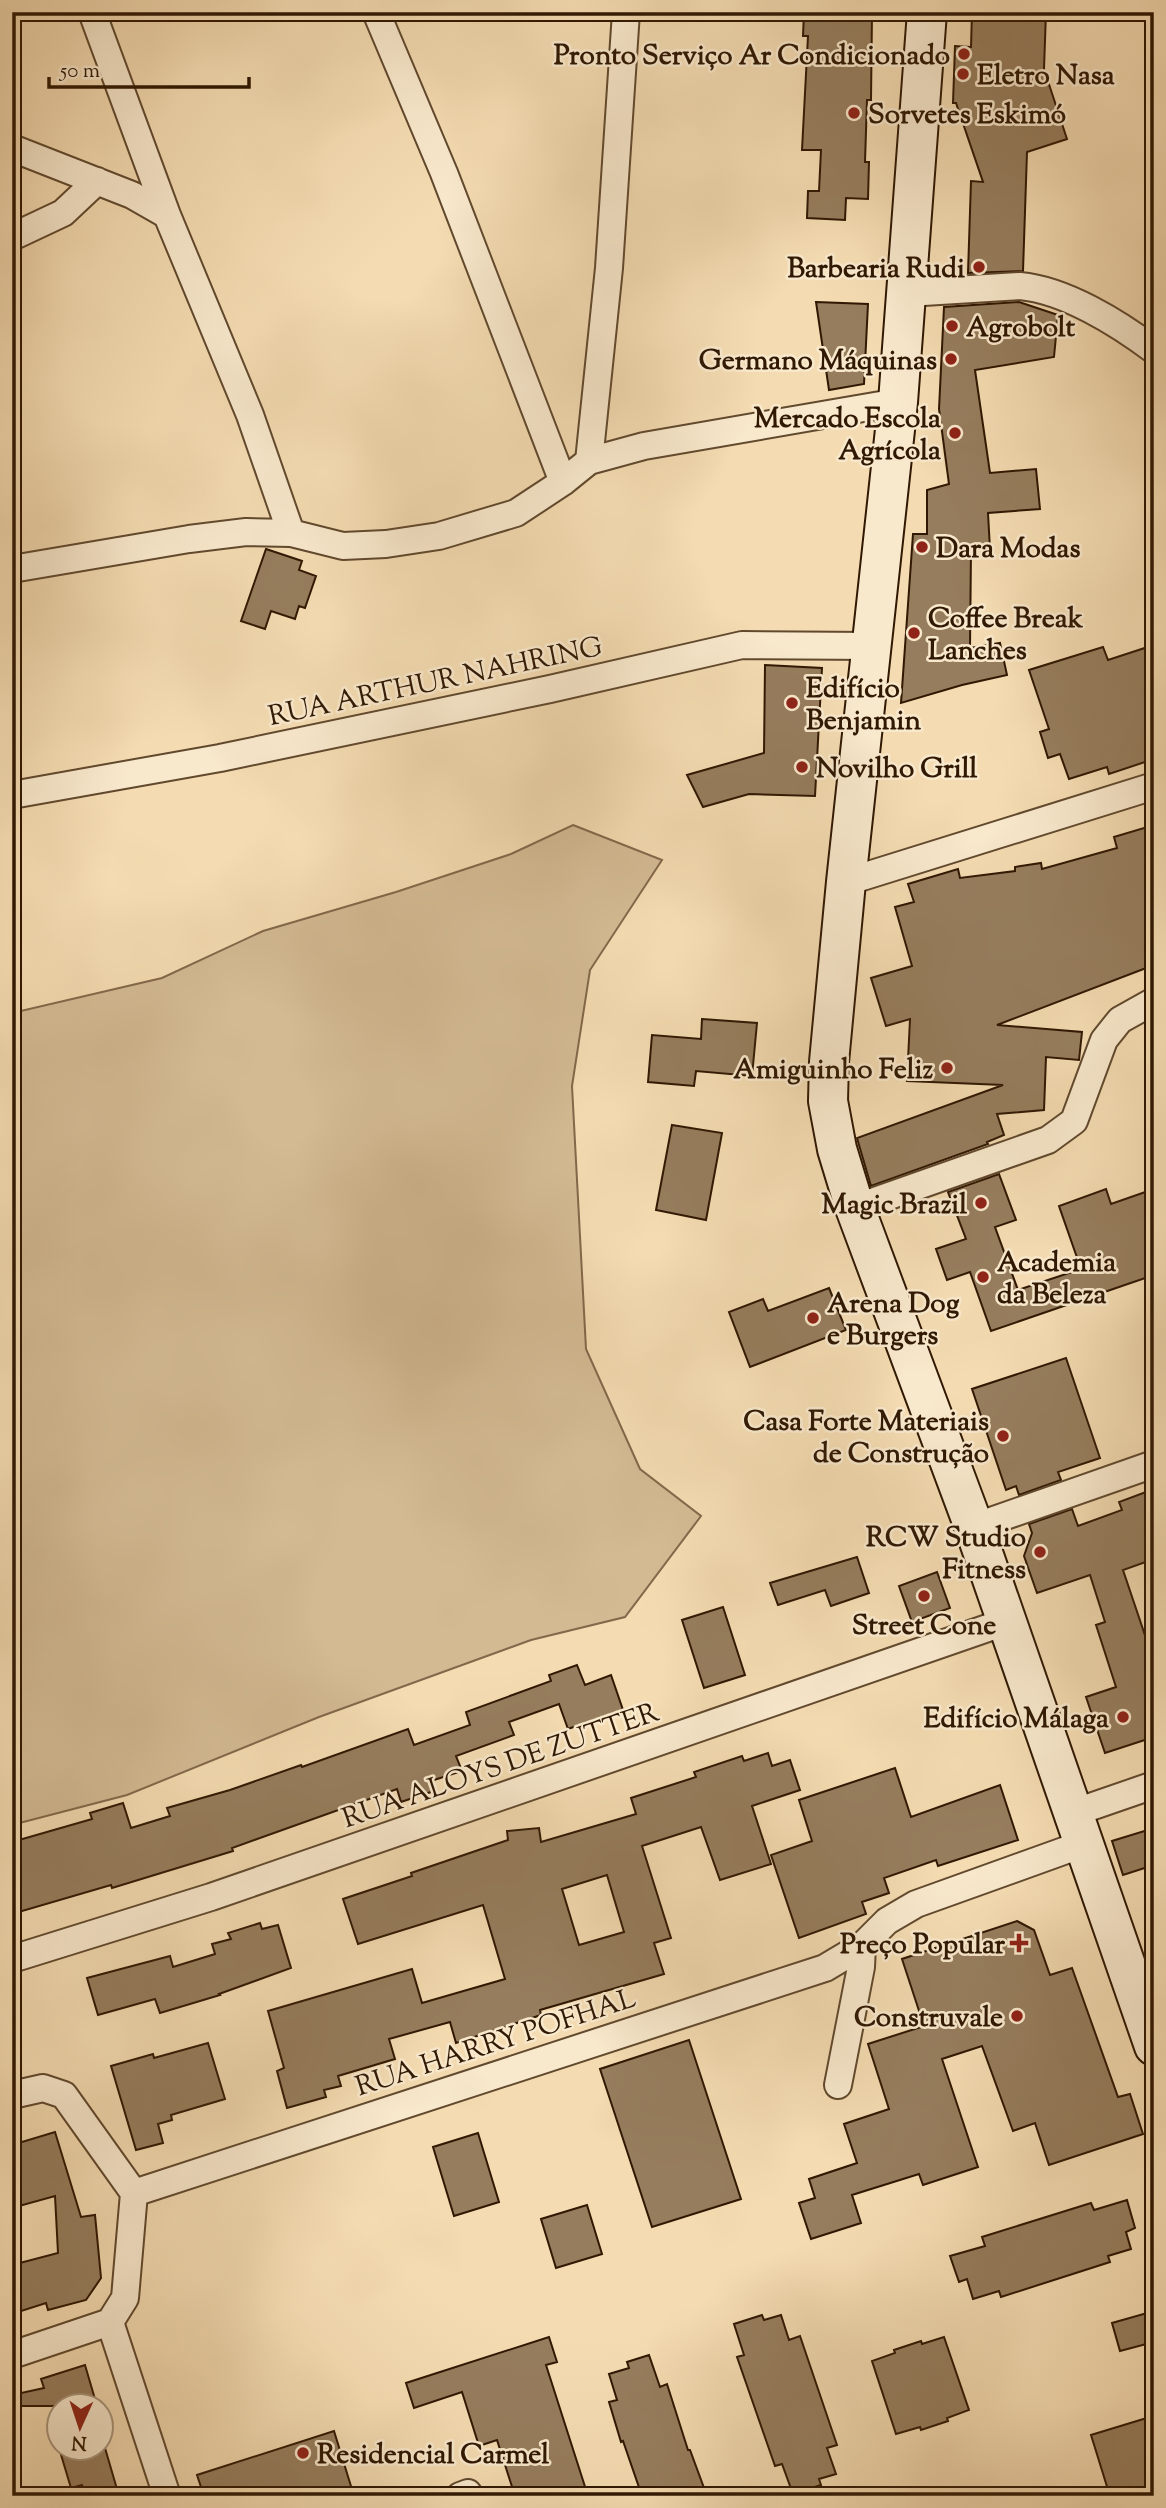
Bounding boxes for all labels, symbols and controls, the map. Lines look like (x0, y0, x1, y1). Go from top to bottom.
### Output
place label: Pronto Serviço Ar Condicionado (554, 37, 950, 77)
scale bar (49, 46, 248, 90)
marker: Pronto Serviço Ar Condicionado (956, 46, 972, 62)
text: 50 m (59, 57, 100, 87)
place label: Eletro Nasa (977, 57, 1115, 97)
marker: Eletro Nasa (955, 66, 971, 82)
place label: Sorvetes Eskimó (868, 96, 1066, 136)
marker: Sorvetes Eskimó (846, 105, 862, 121)
place label: Barbearia Rudi (787, 250, 965, 290)
marker: Barbearia Rudi (971, 259, 987, 275)
place label: Agrobolt (966, 309, 1075, 349)
marker: Agrobolt (944, 318, 960, 334)
place label: Germano Máquinas (699, 342, 937, 382)
marker: Germano Máquinas (943, 351, 959, 367)
place label: Mercado Escola Agrícola (754, 400, 941, 472)
marker: Mercado Escola Agrícola (947, 425, 963, 441)
place label: Dara Modas (936, 530, 1080, 570)
marker: Dara Modas (914, 539, 930, 555)
place label: Coffee Break Lanches (928, 600, 1084, 672)
marker: Coffee Break Lanches (906, 625, 922, 641)
street label: RUA ARTHUR NAHRING (265, 628, 607, 738)
place label: Edifício Benjamin (806, 670, 922, 742)
marker: Edifício Benjamin (784, 695, 800, 711)
place label: Novilho Grill (816, 750, 977, 790)
marker: Novilho Grill (794, 759, 810, 775)
place label: Amiguinho Feliz (733, 1051, 933, 1091)
marker: Amiguinho Feliz (939, 1060, 955, 1076)
place label: Magic Brazil (821, 1186, 967, 1226)
marker: Magic Brazil (973, 1195, 989, 1211)
place label: Academia da Beleza (997, 1244, 1116, 1316)
marker: Academia da Beleza (975, 1269, 991, 1285)
place label: Arena Dog e Burgers (827, 1285, 960, 1357)
marker: Arena Dog e Burgers (805, 1310, 821, 1326)
place label: Casa Forte Materiais de Construção (743, 1403, 989, 1475)
marker: Casa Forte Materiais de Construção (995, 1428, 1011, 1444)
place label: RCW Studio Fitness (866, 1519, 1026, 1591)
marker: RCW Studio Fitness (1032, 1544, 1048, 1560)
marker: Street Cone (916, 1588, 932, 1604)
place label: Street Cone (852, 1607, 996, 1647)
street label: RUA ALOYS DE ZUTTER (337, 1694, 665, 1840)
place label: Edifício Málaga (924, 1700, 1109, 1740)
marker: Edifício Málaga (1115, 1709, 1131, 1725)
place label: Preço Popular (840, 1926, 1005, 1966)
marker: Preço Popular (1011, 1935, 1027, 1951)
street label: RUA HARRY POFHAL (351, 1980, 641, 2108)
place label: Construvale (854, 1999, 1003, 2039)
marker: Construvale (1009, 2008, 1025, 2024)
north arrow (46, 2392, 116, 2462)
text: N (71, 2428, 88, 2455)
place label: Residencial Carmel (317, 2436, 549, 2476)
marker: Residencial Carmel (295, 2445, 311, 2461)

